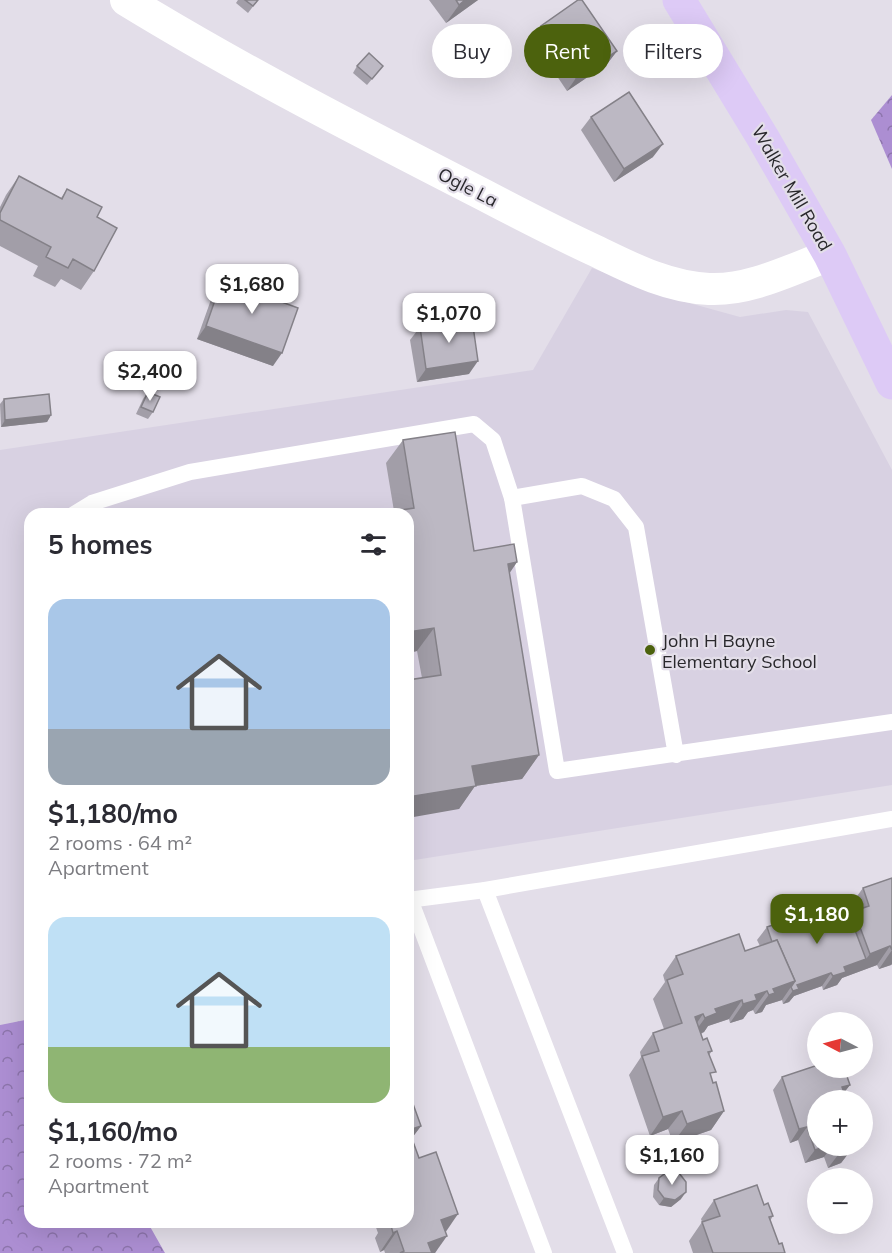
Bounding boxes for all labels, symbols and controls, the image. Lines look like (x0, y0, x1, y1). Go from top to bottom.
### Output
chip: Buy (432, 24, 512, 78)
chip: Rent (524, 24, 611, 78)
chip: Filters (623, 24, 723, 78)
street label: Walker Mill Road (747, 121, 837, 255)
street label: Ogle La (434, 162, 502, 212)
pin: $1,680 (203, 264, 301, 315)
text: $1,680 (220, 271, 284, 296)
pin: $1,070 (400, 293, 498, 344)
text: $1,070 (417, 300, 481, 325)
pin: $2,400 (101, 351, 199, 402)
text: $2,400 (118, 358, 182, 383)
text: 5 homes (48, 528, 152, 561)
icon: filters (357, 528, 390, 561)
place label: John H Bayne Elementary School (662, 629, 817, 673)
icon: home (165, 638, 273, 746)
marker: John H Bayne Elementary School (643, 643, 657, 657)
text: $1,180/mo (48, 797, 178, 830)
text: 2 rooms · 64 m² (48, 830, 192, 855)
text: Apartment (48, 855, 149, 880)
pin: $1,180 (768, 894, 866, 945)
text: $1,180 (785, 901, 849, 926)
icon: home (165, 956, 273, 1064)
north arrow (807, 1012, 873, 1078)
map controls (807, 1012, 873, 1234)
button: + (807, 1090, 873, 1156)
text: $1,160/mo (48, 1115, 178, 1148)
pin: $1,160 (623, 1135, 721, 1186)
text: $1,160 (640, 1142, 704, 1167)
text: 2 rooms · 72 m² (48, 1148, 192, 1173)
button: − (807, 1168, 873, 1234)
text: Apartment (48, 1173, 149, 1198)

